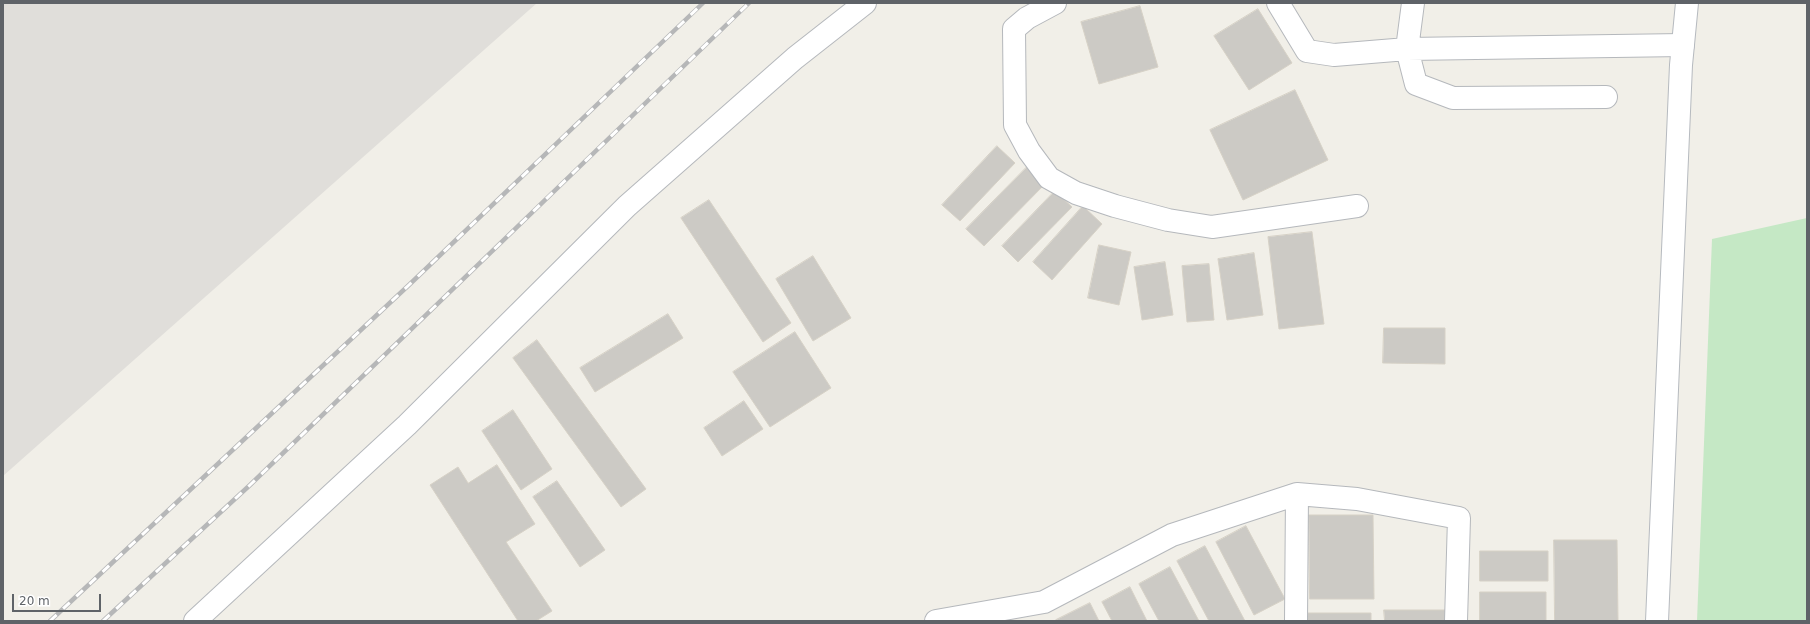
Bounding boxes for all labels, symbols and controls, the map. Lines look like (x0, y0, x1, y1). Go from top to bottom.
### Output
scale bar (14, 586, 103, 612)
text: 20 m (19, 594, 50, 608)

